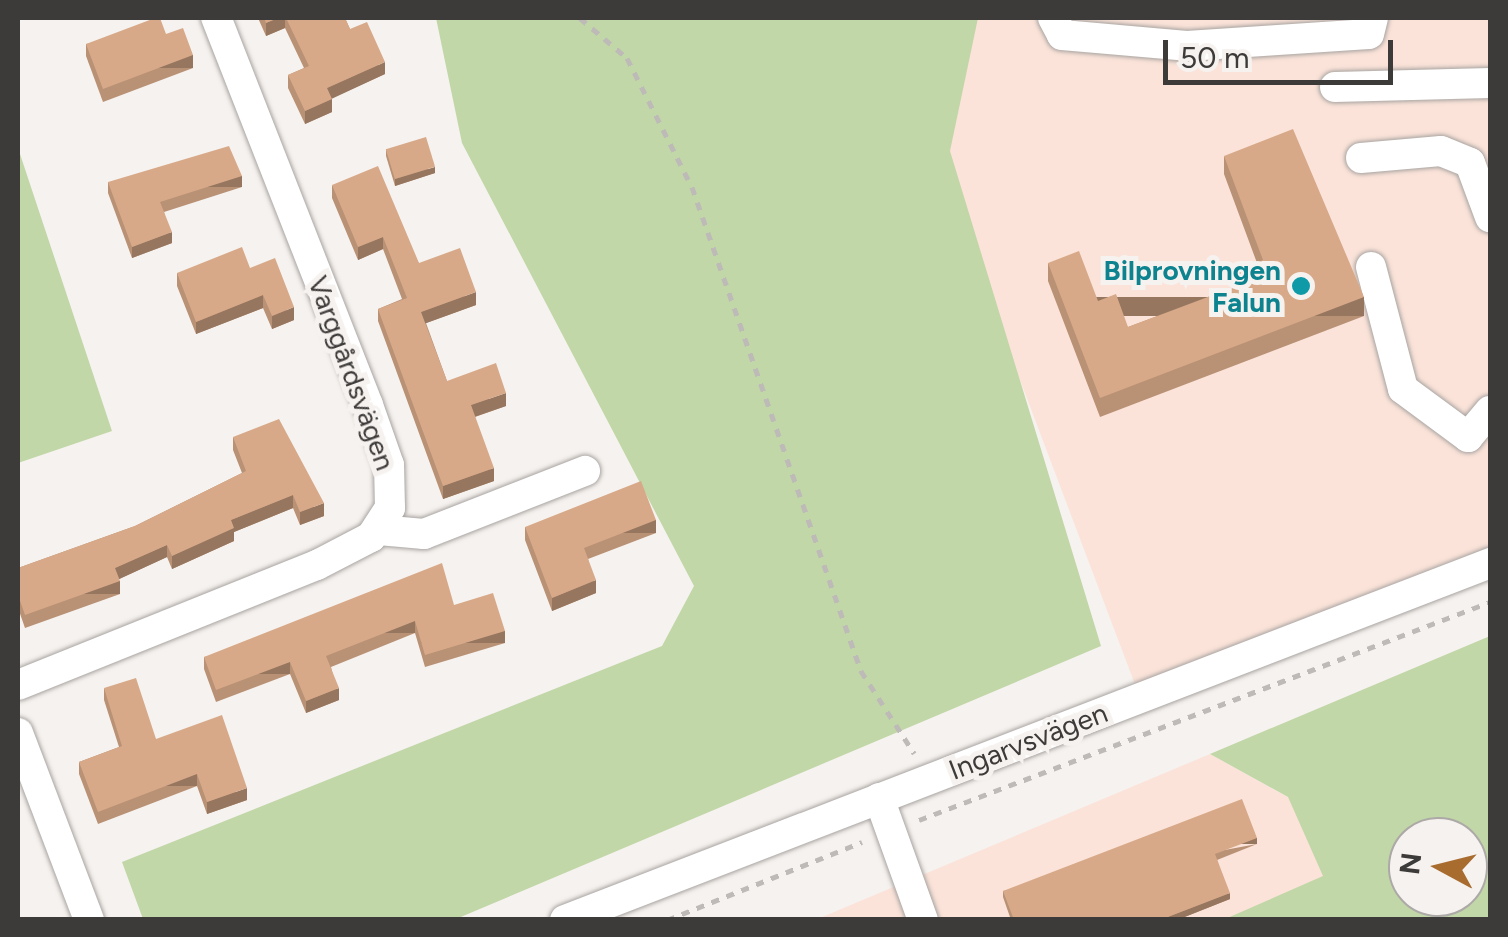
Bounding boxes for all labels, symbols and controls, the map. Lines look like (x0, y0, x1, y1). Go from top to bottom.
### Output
scale bar (1168, 20, 1398, 82)
text: 50 m (1180, 39, 1249, 76)
place label: Bilprovningen Falun (1104, 253, 1281, 319)
street label: Varggårdsvägen (301, 271, 403, 475)
marker: Bilprovningen Falun (1290, 275, 1312, 297)
street label: Ingarvsvägen (944, 695, 1112, 787)
north arrow (1388, 817, 1488, 917)
text: N (1392, 851, 1428, 876)

